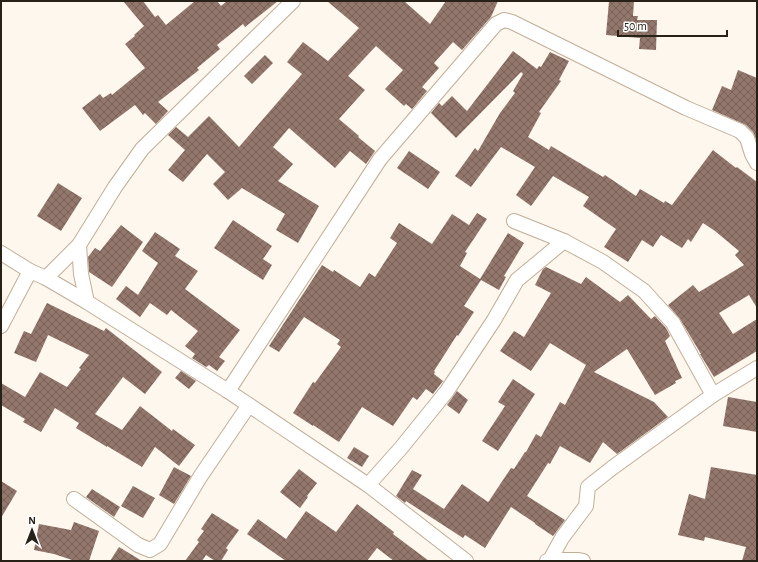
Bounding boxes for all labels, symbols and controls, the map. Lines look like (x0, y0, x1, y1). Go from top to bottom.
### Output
scale bar (618, 12, 727, 38)
text: 50 m (624, 20, 647, 32)
north arrow (12, 510, 52, 550)
text: N (28, 515, 36, 526)

